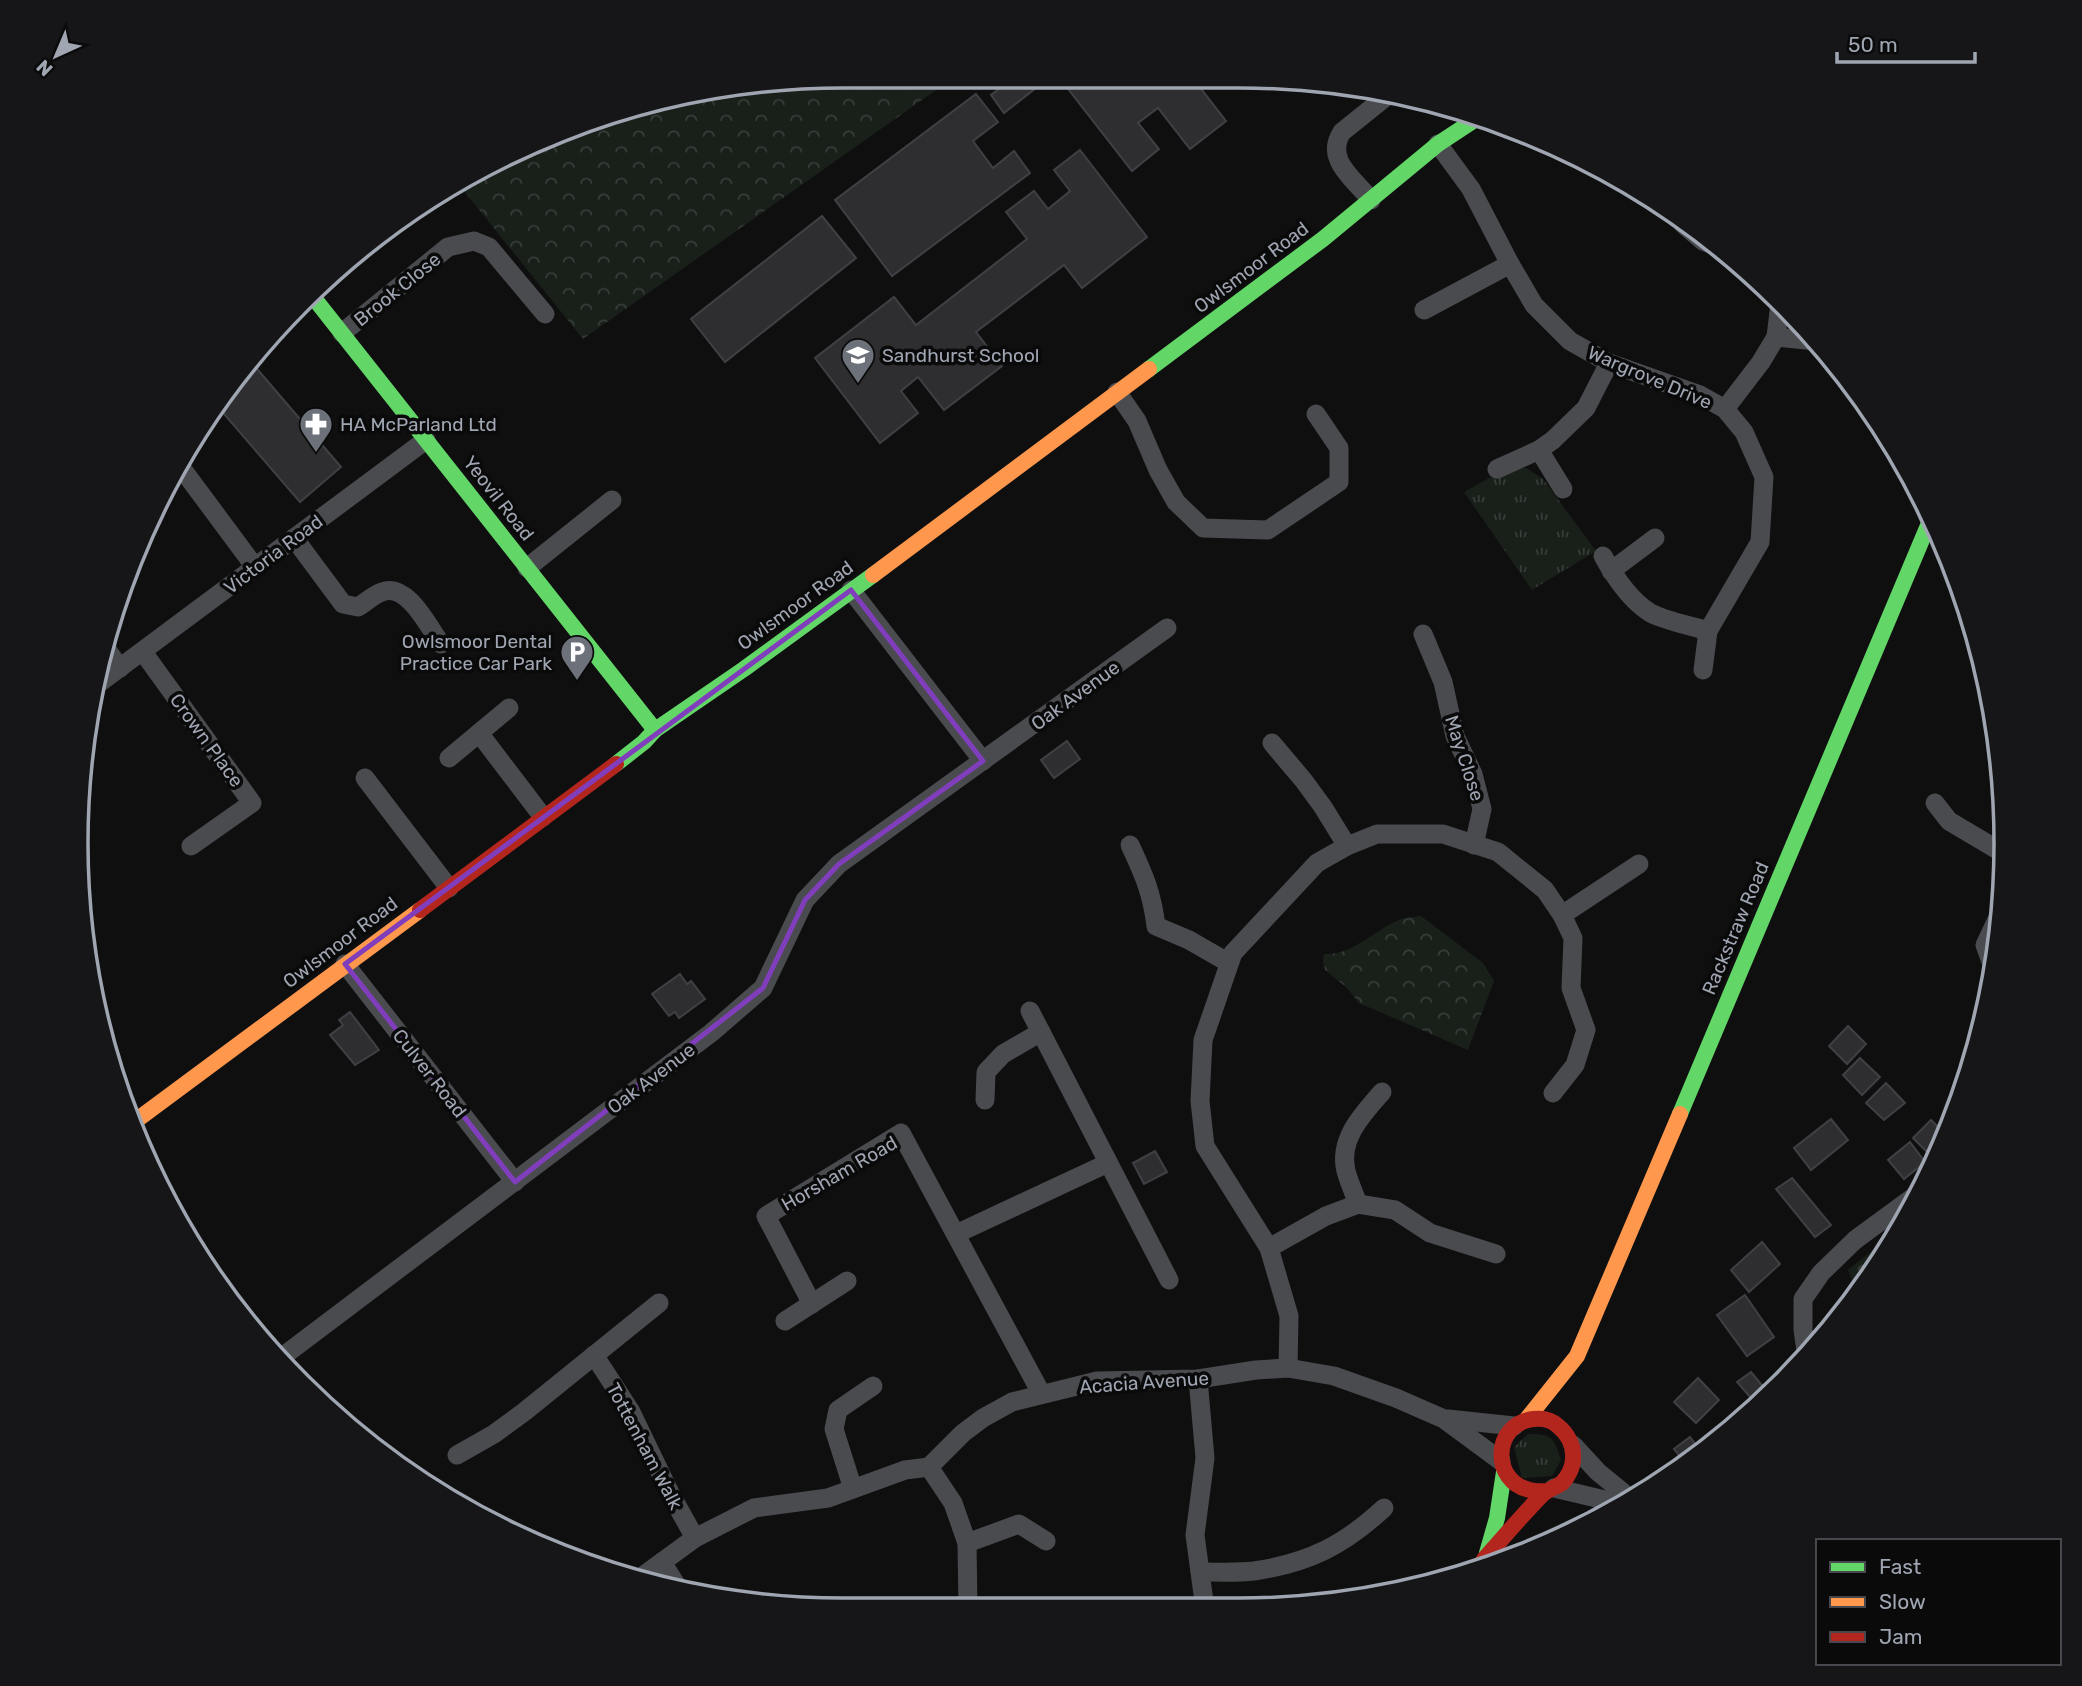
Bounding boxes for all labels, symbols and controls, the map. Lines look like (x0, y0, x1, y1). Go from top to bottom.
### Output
north arrow (21, 21, 91, 91)
scale bar (1837, 21, 1975, 65)
text: 50 m (1848, 32, 1898, 57)
text: N (32, 55, 57, 81)
street label: Owlsmoor Road (1189, 217, 1313, 318)
street label: Brook Close (350, 248, 445, 331)
school or university icon: Sandhurst School (839, 336, 877, 385)
street label: Wargrove Drive (1584, 341, 1715, 414)
place label: Sandhurst School (882, 344, 1039, 367)
pharmacy icon: HA McParland Ltd (297, 405, 335, 454)
place label: HA McParland Ltd (340, 413, 497, 436)
street label: Yeovil Road (458, 451, 539, 545)
street label: Victoria Road (219, 510, 327, 599)
street label: Owlsmoor Road (733, 556, 858, 655)
place label: Owlsmoor Dental Practice Car Park (400, 630, 552, 675)
parking icon: Owlsmoor Dental Practice Car Park (558, 633, 596, 682)
street label: Oak Avenue (1027, 656, 1124, 735)
street label: Crown Place (165, 689, 248, 792)
street label: May Close (1440, 713, 1489, 804)
street label: Rackstraw Road (1697, 858, 1774, 998)
street label: Owlsmoor Road (278, 892, 402, 993)
street label: Culver Road (388, 1024, 471, 1122)
street label: Oak Avenue (603, 1038, 700, 1119)
street label: Horsham Road (777, 1131, 901, 1216)
street label: Acacia Avenue (1078, 1366, 1210, 1399)
street label: Tottenham Walk (602, 1379, 688, 1514)
legend (1816, 1539, 2061, 1665)
text: Fast (1879, 1554, 1921, 1579)
text: Slow (1879, 1589, 1926, 1614)
text: Jam (1879, 1624, 1923, 1649)

